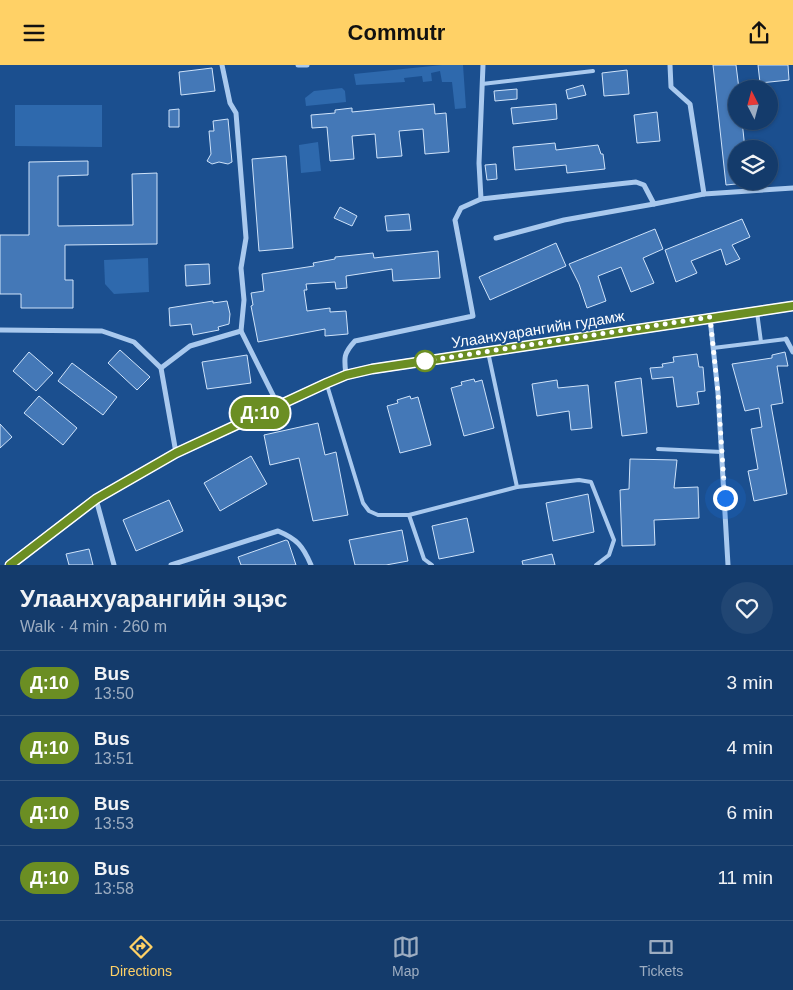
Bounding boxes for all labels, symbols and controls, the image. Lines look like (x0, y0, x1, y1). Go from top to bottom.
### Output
icon: menu (20, 19, 48, 47)
icon: share (745, 19, 773, 47)
text: Commutr (348, 20, 445, 45)
north arrow (728, 80, 778, 130)
map controls (728, 80, 778, 190)
button: layers (728, 140, 778, 190)
street label: Улаанхуарангийн гудамж (450, 307, 626, 351)
unlabelled marker (414, 350, 436, 372)
line badge: Д:10 (225, 397, 295, 429)
text: Д:10 (241, 403, 279, 423)
your location (713, 486, 738, 511)
button: heart (721, 582, 773, 634)
text: Улаанхуарангийн эцэс (20, 585, 287, 612)
text: Walk · 4 min · 260 m (20, 618, 167, 635)
text: Bus (94, 663, 130, 684)
text: 3 min (727, 672, 773, 693)
text: Д:10 (30, 673, 69, 693)
text: 13:50 (94, 685, 134, 702)
text: Bus (94, 728, 130, 749)
text: 4 min (727, 737, 773, 758)
text: Д:10 (30, 738, 69, 758)
text: 13:51 (94, 750, 134, 767)
text: Bus (94, 793, 130, 814)
text: 6 min (727, 802, 773, 823)
text: Д:10 (30, 803, 69, 823)
text: 13:53 (94, 815, 134, 832)
text: Bus (94, 858, 130, 879)
text: 11 min (717, 867, 773, 888)
text: Д:10 (30, 868, 69, 888)
text: 13:58 (94, 880, 134, 897)
tab: Directions (110, 933, 172, 979)
tab: Map (392, 933, 420, 979)
tab: Tickets (639, 933, 683, 979)

